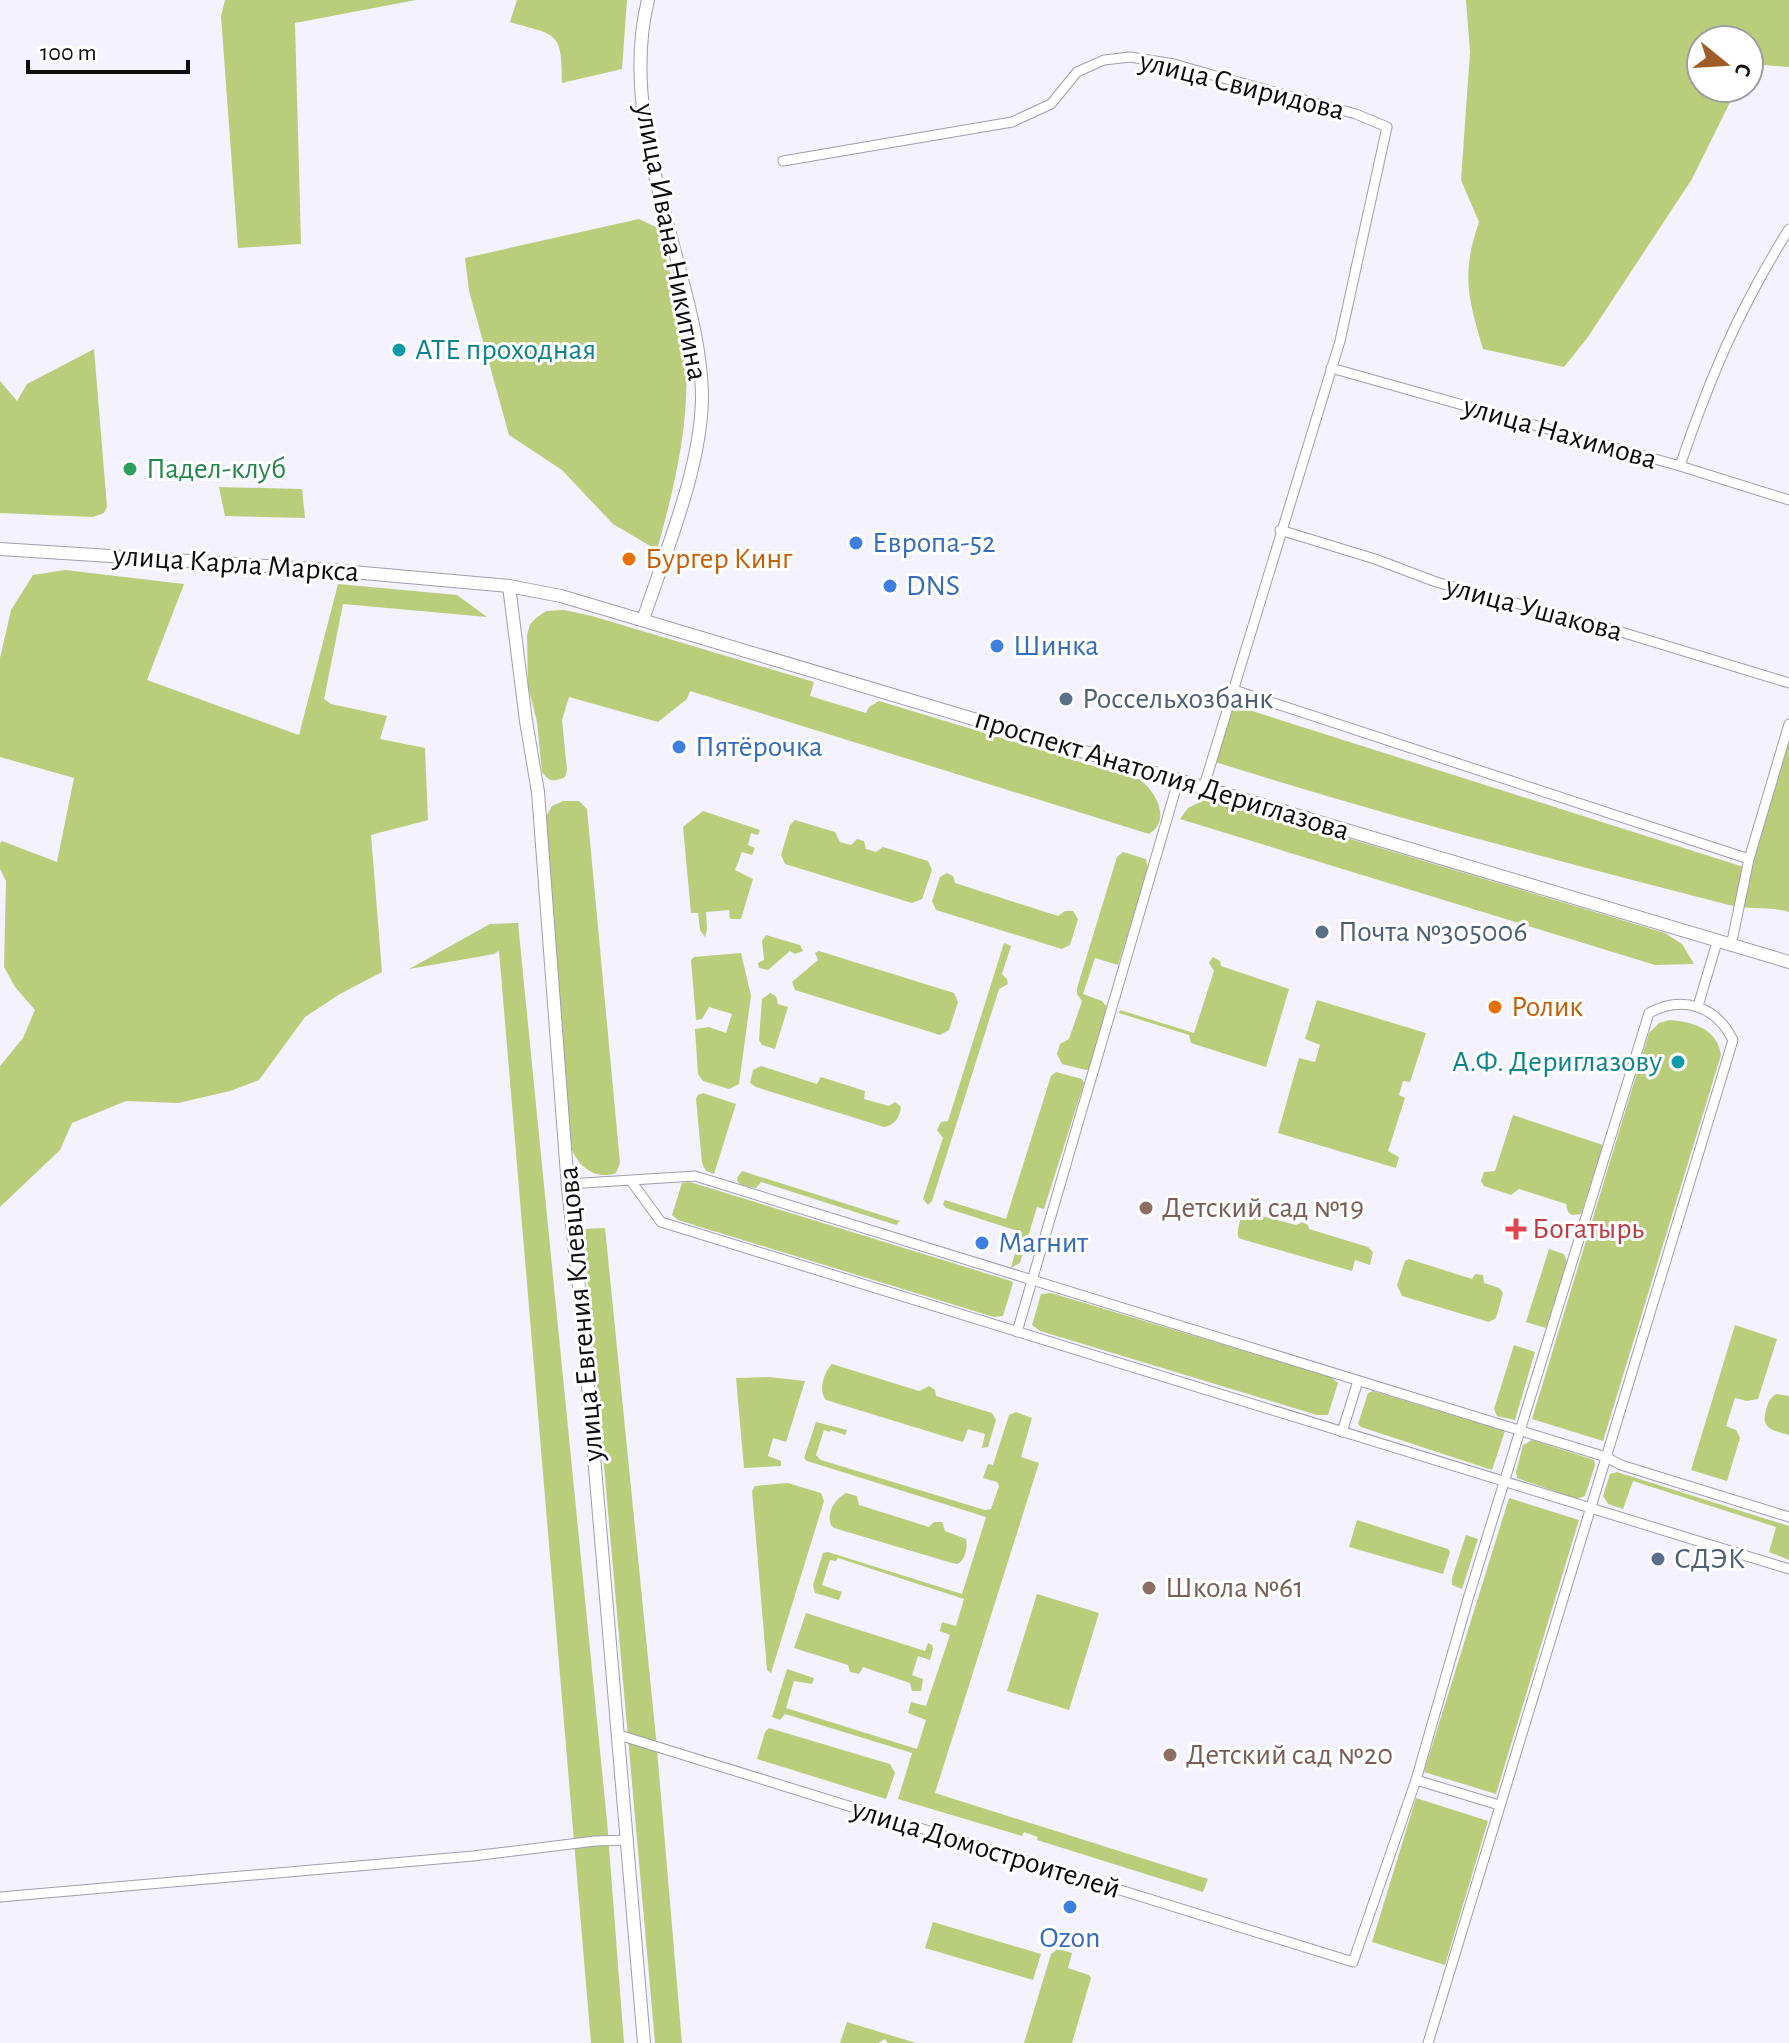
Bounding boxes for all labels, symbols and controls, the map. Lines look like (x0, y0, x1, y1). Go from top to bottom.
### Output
scale bar (28, 24, 188, 74)
north arrow (1685, 24, 1765, 104)
text: 100 m (40, 41, 97, 65)
street label: улица Свиридова (1136, 46, 1348, 126)
text: С (1731, 61, 1755, 79)
street label: улица Ивана Никитина (629, 100, 713, 383)
place label: АТЕ проходная (415, 335, 596, 365)
marker: АТЕ проходная (390, 341, 408, 359)
street label: улица Нахимова (1459, 391, 1660, 475)
place label: Падел-клуб (146, 454, 286, 484)
marker: Падел-клуб (121, 460, 139, 478)
place label: Европа-52 (872, 528, 996, 558)
marker: Европа-52 (847, 534, 865, 552)
street label: улица Карла Маркса (111, 540, 360, 588)
place label: Бургер Кинг (645, 544, 793, 574)
marker: Бургер Кинг (620, 550, 638, 568)
place label: DNS (906, 571, 960, 601)
street label: улица Ушакова (1441, 571, 1626, 647)
marker: DNS (881, 577, 899, 595)
place label: Шинка (1013, 631, 1099, 661)
marker: Шинка (988, 637, 1006, 655)
place label: Россельхозбанк (1082, 684, 1273, 714)
marker: Россельхозбанк (1057, 690, 1075, 708)
street label: проспект Анатолия Дериглазова (971, 704, 1353, 846)
place label: Пятёрочка (695, 732, 823, 762)
marker: Пятёрочка (670, 738, 688, 756)
place label: Почта №305006 (1338, 917, 1527, 947)
marker: Почта №305006 (1313, 923, 1331, 941)
place label: Ролик (1511, 992, 1583, 1022)
marker: Ролик (1486, 998, 1504, 1016)
place label: А.Ф. Дериглазову (1452, 1047, 1662, 1077)
marker: А.Ф. Дериглазову (1669, 1053, 1687, 1071)
street label: улица Евгения Клевцова (553, 1165, 609, 1464)
place label: Детский сад №19 (1162, 1193, 1364, 1223)
marker: Детский сад №19 (1137, 1199, 1155, 1217)
place label: Богатырь (1532, 1214, 1644, 1244)
marker: Богатырь (1507, 1220, 1525, 1238)
place label: Магнит (998, 1228, 1088, 1258)
marker: Магнит (973, 1234, 991, 1252)
place label: СДЭК (1674, 1544, 1745, 1574)
marker: СДЭК (1649, 1550, 1667, 1568)
place label: Школа №61 (1165, 1573, 1303, 1603)
marker: Школа №61 (1140, 1579, 1158, 1597)
place label: Детский сад №20 (1186, 1740, 1393, 1770)
marker: Детский сад №20 (1161, 1746, 1179, 1764)
street label: улица Домостроителей (847, 1794, 1124, 1904)
marker: Ozon (1061, 1898, 1079, 1916)
place label: Ozon (1040, 1923, 1100, 1953)

